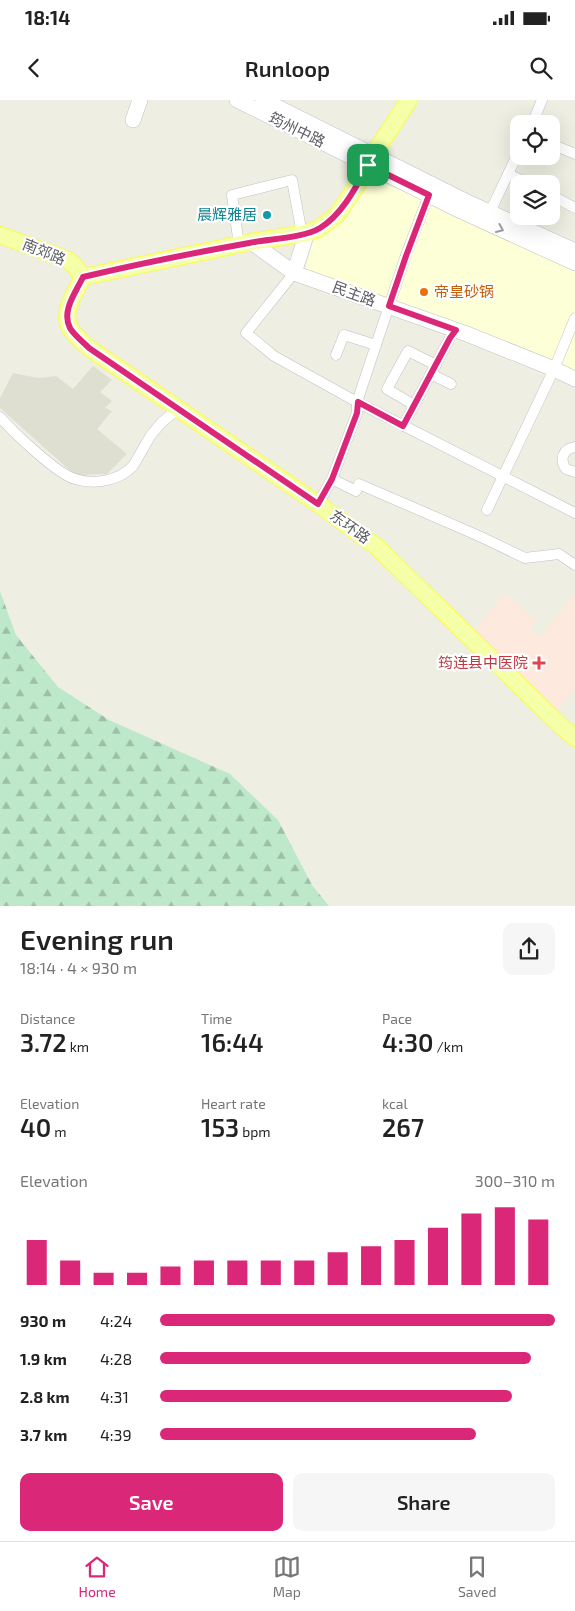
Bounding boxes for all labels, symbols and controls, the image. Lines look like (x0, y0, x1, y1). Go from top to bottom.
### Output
text: 18:14 (25, 6, 70, 29)
icon: back (20, 54, 48, 82)
icon: search (527, 54, 555, 82)
text: Runloop (245, 55, 330, 81)
street label: 筠州中路 (267, 108, 328, 150)
map controls (510, 115, 560, 225)
button: locate (510, 115, 560, 165)
pin (347, 144, 389, 186)
icon: arrive (354, 151, 382, 179)
button: layers (510, 175, 560, 225)
place label: 晨辉雅居 (197, 205, 257, 223)
marker: 晨辉雅居 (261, 209, 273, 221)
one-way arrow (495, 223, 504, 233)
street label: 南郊路 (20, 234, 69, 268)
street label: 民主路 (330, 277, 379, 309)
place label: 帝皇砂锅 (434, 282, 494, 300)
marker: 帝皇砂锅 (418, 286, 430, 298)
street label: 东环路 (327, 506, 374, 547)
place label: 筠连县中医院 (438, 653, 528, 671)
marker: 筠连县中医院 (532, 656, 546, 670)
text: Evening run (20, 922, 174, 956)
button: share (503, 923, 555, 975)
text: 18:14 · 4 × 930 m (20, 958, 137, 977)
text: Distance (20, 1010, 75, 1027)
text: Time (201, 1010, 232, 1027)
text: Pace (382, 1010, 412, 1027)
text: 3.72 (20, 1027, 67, 1057)
text: 16:44 (201, 1027, 264, 1057)
text: 4:30 (382, 1027, 433, 1057)
text: km (67, 1038, 89, 1055)
text: /km (433, 1038, 463, 1055)
text: Elevation (20, 1095, 79, 1112)
text: Heart rate (201, 1095, 266, 1112)
text: kcal (382, 1095, 408, 1112)
text: 40 (20, 1112, 51, 1142)
text: 153 (201, 1112, 239, 1142)
text: 267 (382, 1112, 424, 1142)
text: m (51, 1123, 67, 1140)
text: bpm (239, 1123, 271, 1140)
text: Elevation (20, 1171, 88, 1190)
text: 300–310 m (475, 1171, 555, 1190)
text: 930 m (20, 1311, 66, 1330)
text: 4:24 (100, 1311, 132, 1330)
text: 1.9 km (20, 1349, 67, 1368)
text: 4:28 (100, 1349, 132, 1368)
text: 2.8 km (20, 1387, 70, 1406)
text: 4:31 (100, 1387, 129, 1406)
text: 3.7 km (20, 1425, 67, 1444)
text: 4:39 (100, 1425, 132, 1444)
button: Save (20, 1473, 283, 1531)
button: Share (293, 1473, 555, 1531)
tab: Home (79, 1553, 116, 1600)
tab: Map (273, 1553, 301, 1600)
tab: Saved (458, 1553, 496, 1600)

